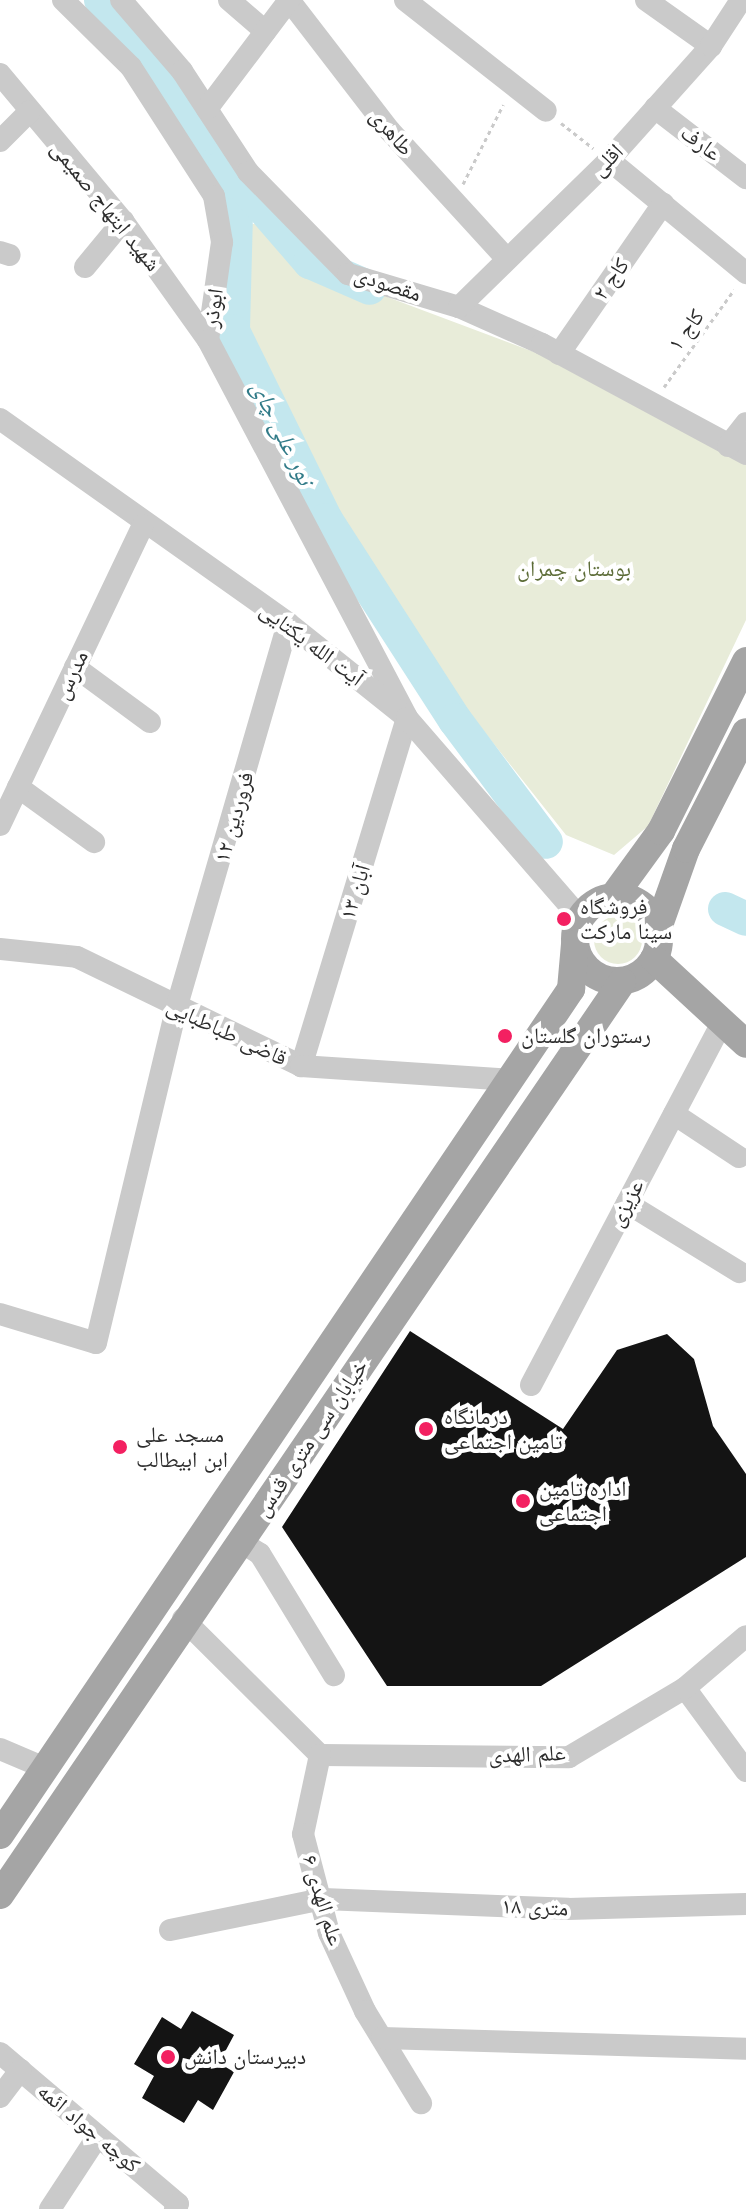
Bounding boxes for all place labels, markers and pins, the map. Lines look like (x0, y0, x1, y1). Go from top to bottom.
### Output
place label: فروشگاه سینا مارکت (580, 893, 672, 944)
marker: فروشگاه سینا مارکت (555, 910, 573, 928)
place label: رستوران گلستان (521, 1023, 651, 1049)
marker: رستوران گلستان (496, 1027, 514, 1045)
place label: درمانگاه تامین اجتماعی (444, 1403, 563, 1454)
marker: درمانگاه تامین اجتماعی (415, 1418, 437, 1440)
place label: مسجد علی ابن ابیطالب (136, 1421, 228, 1472)
marker: مسجد علی ابن ابیطالب (111, 1438, 129, 1456)
place label: اداره تامین اجتماعی (539, 1475, 627, 1526)
marker: اداره تامین اجتماعی (514, 1492, 532, 1510)
place label: دبیرستان دانش (184, 2044, 306, 2070)
marker: دبیرستان دانش (159, 2048, 177, 2066)

